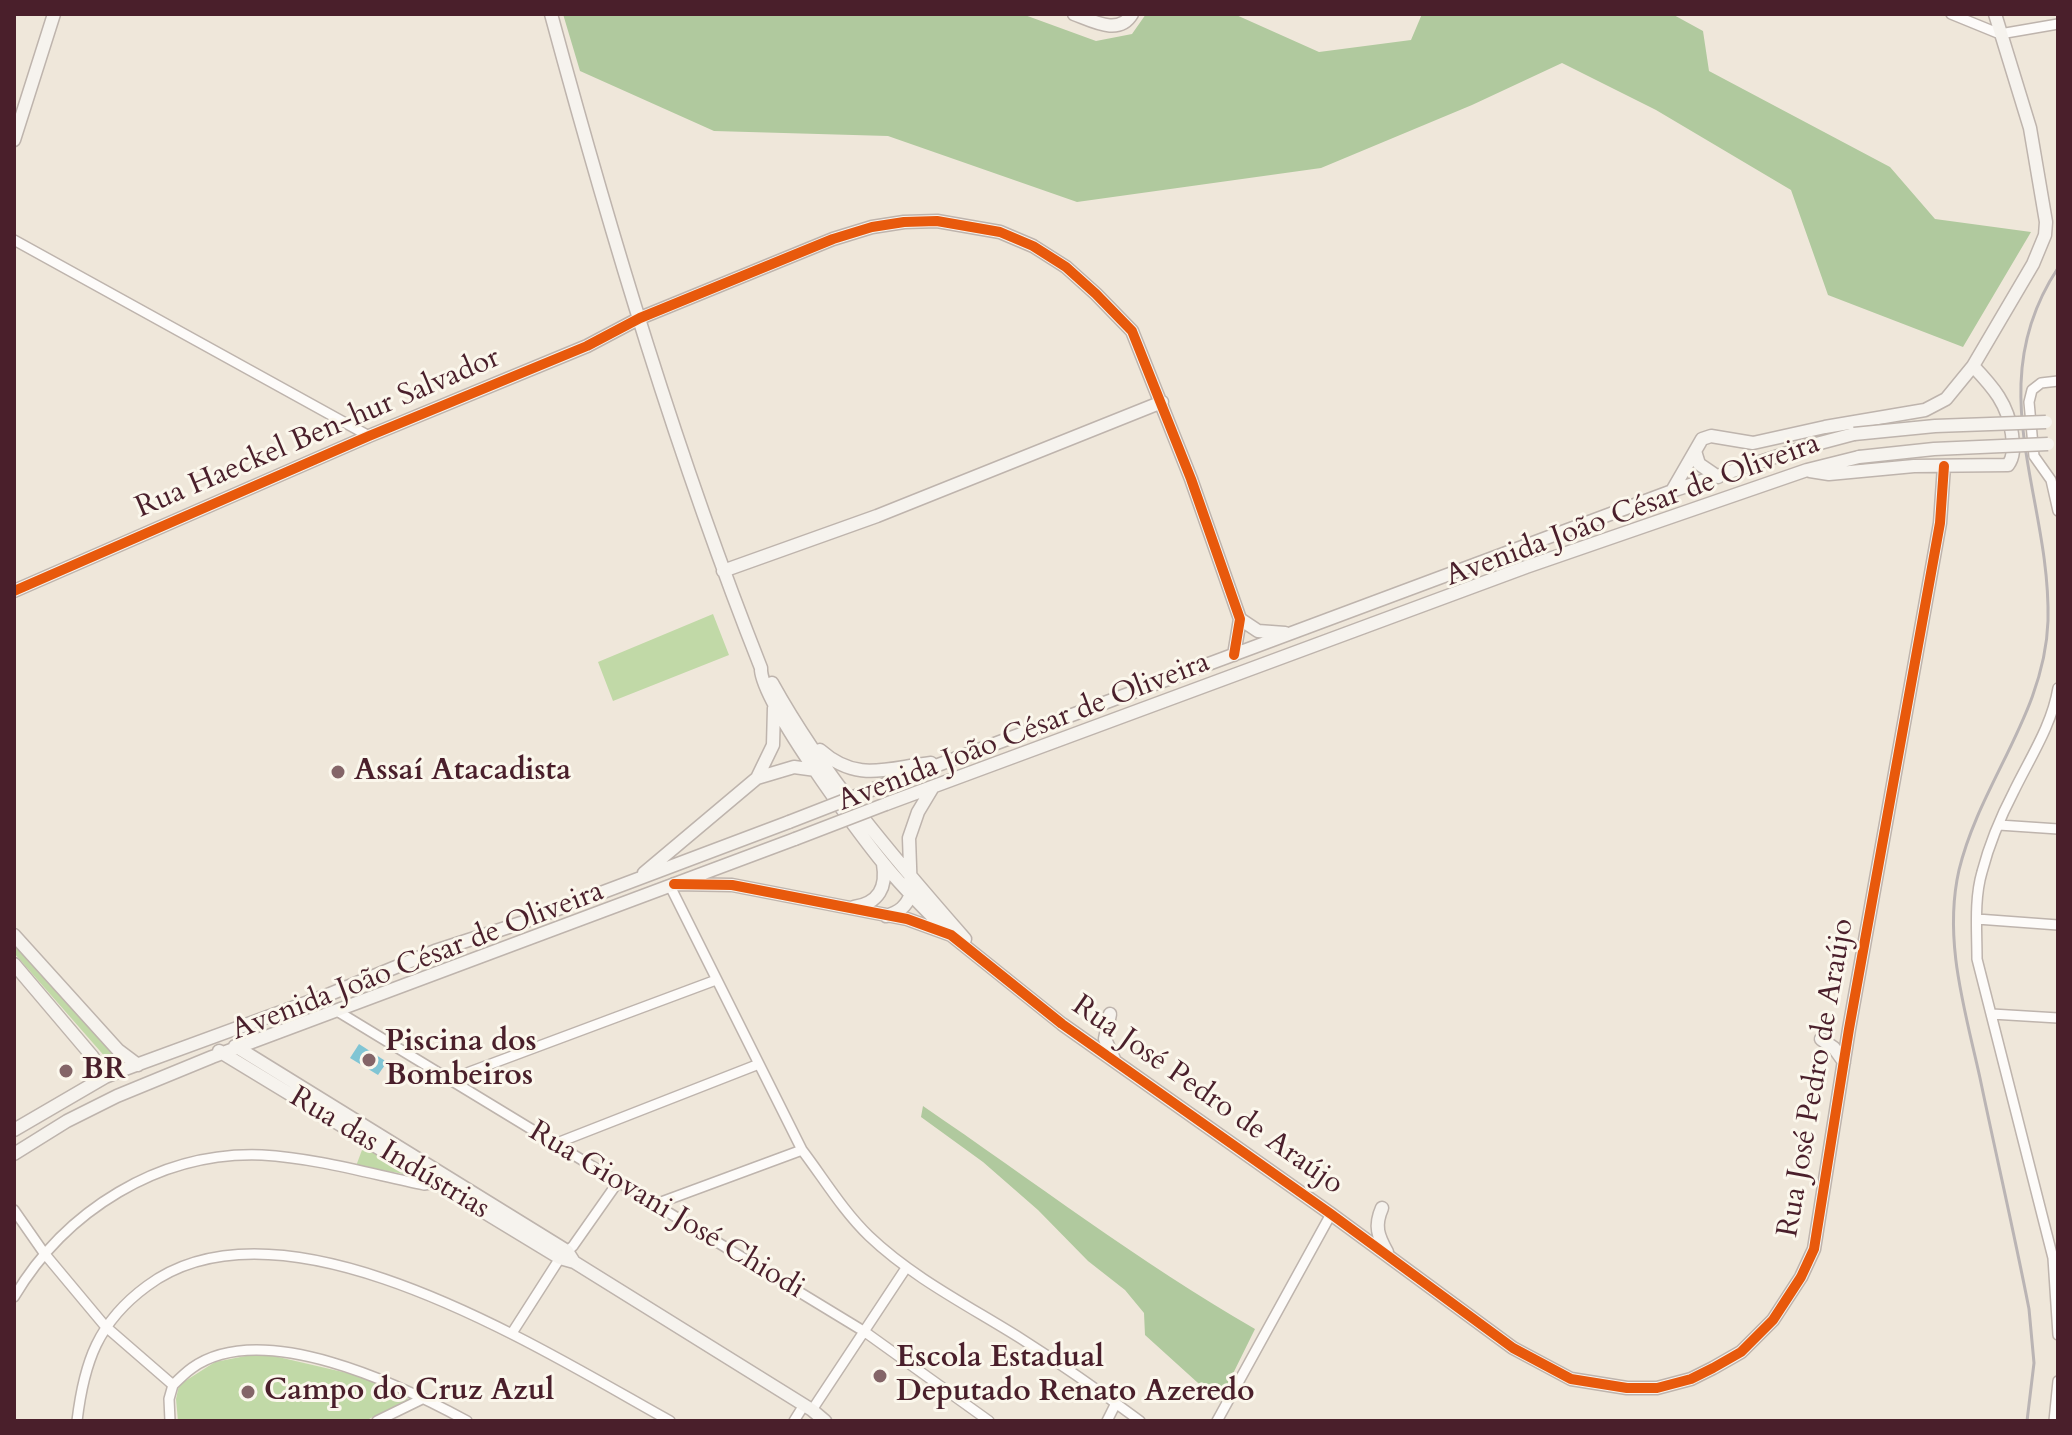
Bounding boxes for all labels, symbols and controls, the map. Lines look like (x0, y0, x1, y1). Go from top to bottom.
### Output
street label: Rua Haeckel Ben-hur Salvador (130, 341, 506, 527)
street label: Avenida João César de Oliveira (1441, 426, 1825, 596)
street label: Avenida João César de Oliveira (833, 645, 1215, 821)
place label: Assaí Atacadista (354, 754, 571, 790)
marker: Assaí Atacadista (329, 763, 347, 781)
street label: Avenida João César de Oliveira (227, 874, 609, 1050)
street label: Rua José Pedro de Araújo (1771, 916, 1863, 1240)
street label: Rua José Pedro de Araújo (1064, 989, 1350, 1203)
place label: Piscina dos Bombeiros (385, 1025, 537, 1096)
marker: Piscina dos Bombeiros (360, 1051, 378, 1069)
place label: BR (82, 1053, 126, 1089)
marker: BR (57, 1062, 75, 1080)
street label: Rua das Indústrias (282, 1080, 496, 1228)
street label: Rua Giovani José Chiodi (522, 1114, 810, 1308)
place label: Escola Estadual Deputado Renato Azeredo (896, 1341, 1255, 1412)
marker: Escola Estadual Deputado Renato Azeredo (871, 1367, 889, 1385)
place label: Campo do Cruz Azul (264, 1374, 554, 1410)
marker: Campo do Cruz Azul (239, 1383, 257, 1401)

